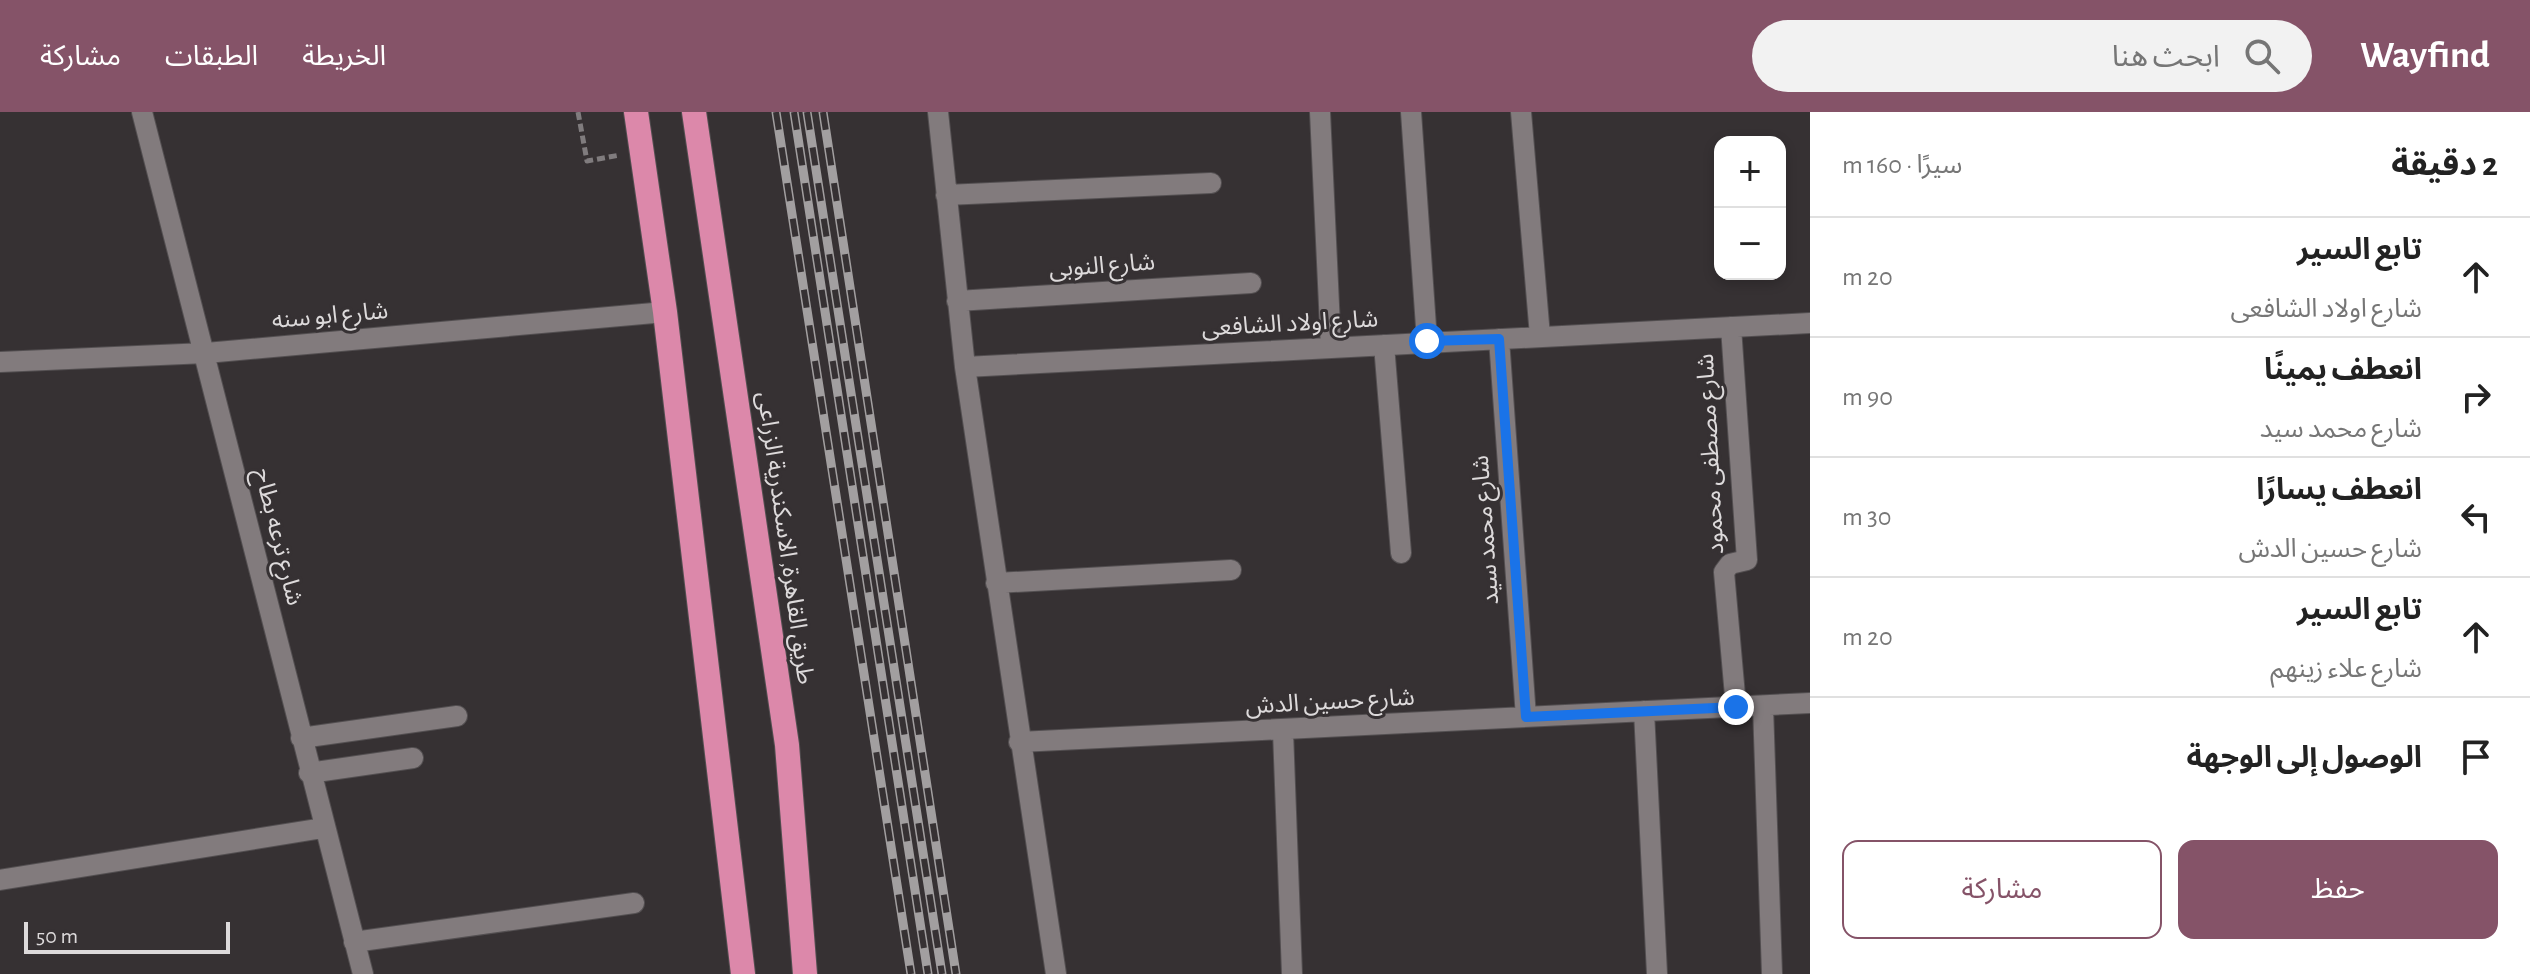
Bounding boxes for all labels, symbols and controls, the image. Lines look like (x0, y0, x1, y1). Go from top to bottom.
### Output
search box (1752, 20, 2312, 92)
icon: search (2240, 34, 2284, 78)
text: Wayfind (2360, 37, 2490, 75)
text: ابحث هنا (2112, 42, 2220, 72)
text: مشاركة (40, 43, 121, 71)
text: الطبقات (165, 43, 258, 71)
text: الخريطة (302, 43, 386, 71)
map controls (1714, 136, 1786, 280)
button: + (1714, 136, 1786, 208)
text: 2 دقيقة (2391, 148, 2498, 182)
text: سيرًا · 160 m (1842, 152, 1962, 178)
button: − (1714, 208, 1786, 280)
text: تابع السير (2297, 235, 2422, 265)
street label: شارع النوبى (1048, 250, 1156, 286)
icon: ahead (2454, 255, 2498, 299)
text: 20 m (1842, 264, 1893, 290)
text: شارع اولاد الشافعى (2230, 296, 2422, 322)
street label: شارع ابو سنه (271, 299, 390, 337)
street label: شارع اولاد الشافعى (1201, 307, 1379, 345)
route start (1409, 323, 1445, 359)
street label: شارع مصطفى محمود (1694, 353, 1732, 555)
text: انعطف يمينًا (2264, 355, 2422, 385)
icon: right (2454, 375, 2498, 419)
text: 90 m (1842, 384, 1893, 410)
street label: طريق القاهرة, الاسكندرية الزراعى (751, 390, 817, 686)
text: شارع محمد سيد (2260, 416, 2422, 442)
street label: شارع محمد سيد (1469, 454, 1507, 606)
street label: شارع ترعه بطاح (246, 466, 307, 609)
text: انعطف يسارًا (2256, 475, 2422, 505)
icon: left (2454, 495, 2498, 539)
text: 30 m (1842, 504, 1892, 530)
text: شارع حسين الدش (2238, 536, 2422, 562)
text: تابع السير (2297, 595, 2422, 625)
icon: ahead (2454, 615, 2498, 659)
text: 20 m (1842, 624, 1893, 650)
text: شارع علاء زينهم (2270, 656, 2422, 682)
street label: شارع حسين الدش (1245, 686, 1415, 722)
route end (1718, 689, 1754, 725)
icon: arrive (2454, 735, 2498, 779)
text: الوصول إلى الوجهة (2186, 743, 2422, 773)
button: مشاركة (1842, 840, 2162, 939)
button: حفظ (2178, 840, 2498, 939)
scale bar (24, 918, 230, 954)
text: 50 m (36, 925, 78, 947)

